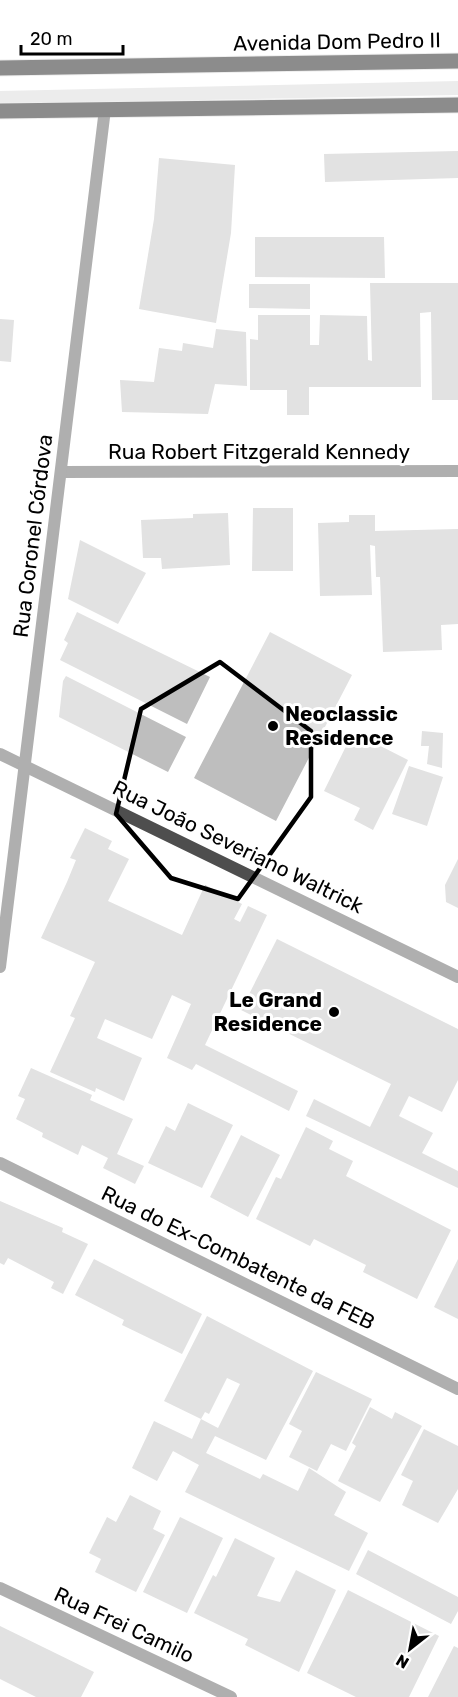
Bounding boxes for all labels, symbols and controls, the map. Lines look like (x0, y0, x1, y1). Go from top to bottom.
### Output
scale bar (21, 18, 123, 56)
street label: Avenida Dom Pedro II (233, 27, 441, 56)
text: 20 m (30, 28, 72, 50)
street label: Rua Coronel Córdova (8, 433, 57, 639)
street label: Rua Robert Fitzgerald Kennedy (108, 439, 410, 464)
place label: Neoclassic Residence (285, 701, 398, 750)
marker: Neoclassic Residence (266, 719, 280, 733)
street label: Rua João Severiano Waltrick (109, 775, 368, 918)
place label: Le Grand Residence (213, 987, 322, 1036)
marker: Le Grand Residence (327, 1005, 341, 1019)
street label: Rua do Ex-Combatente da FEB (97, 1180, 379, 1335)
street label: Rua Frei Camilo (50, 1581, 198, 1668)
north arrow (380, 1619, 440, 1679)
text: N (393, 1650, 412, 1673)

